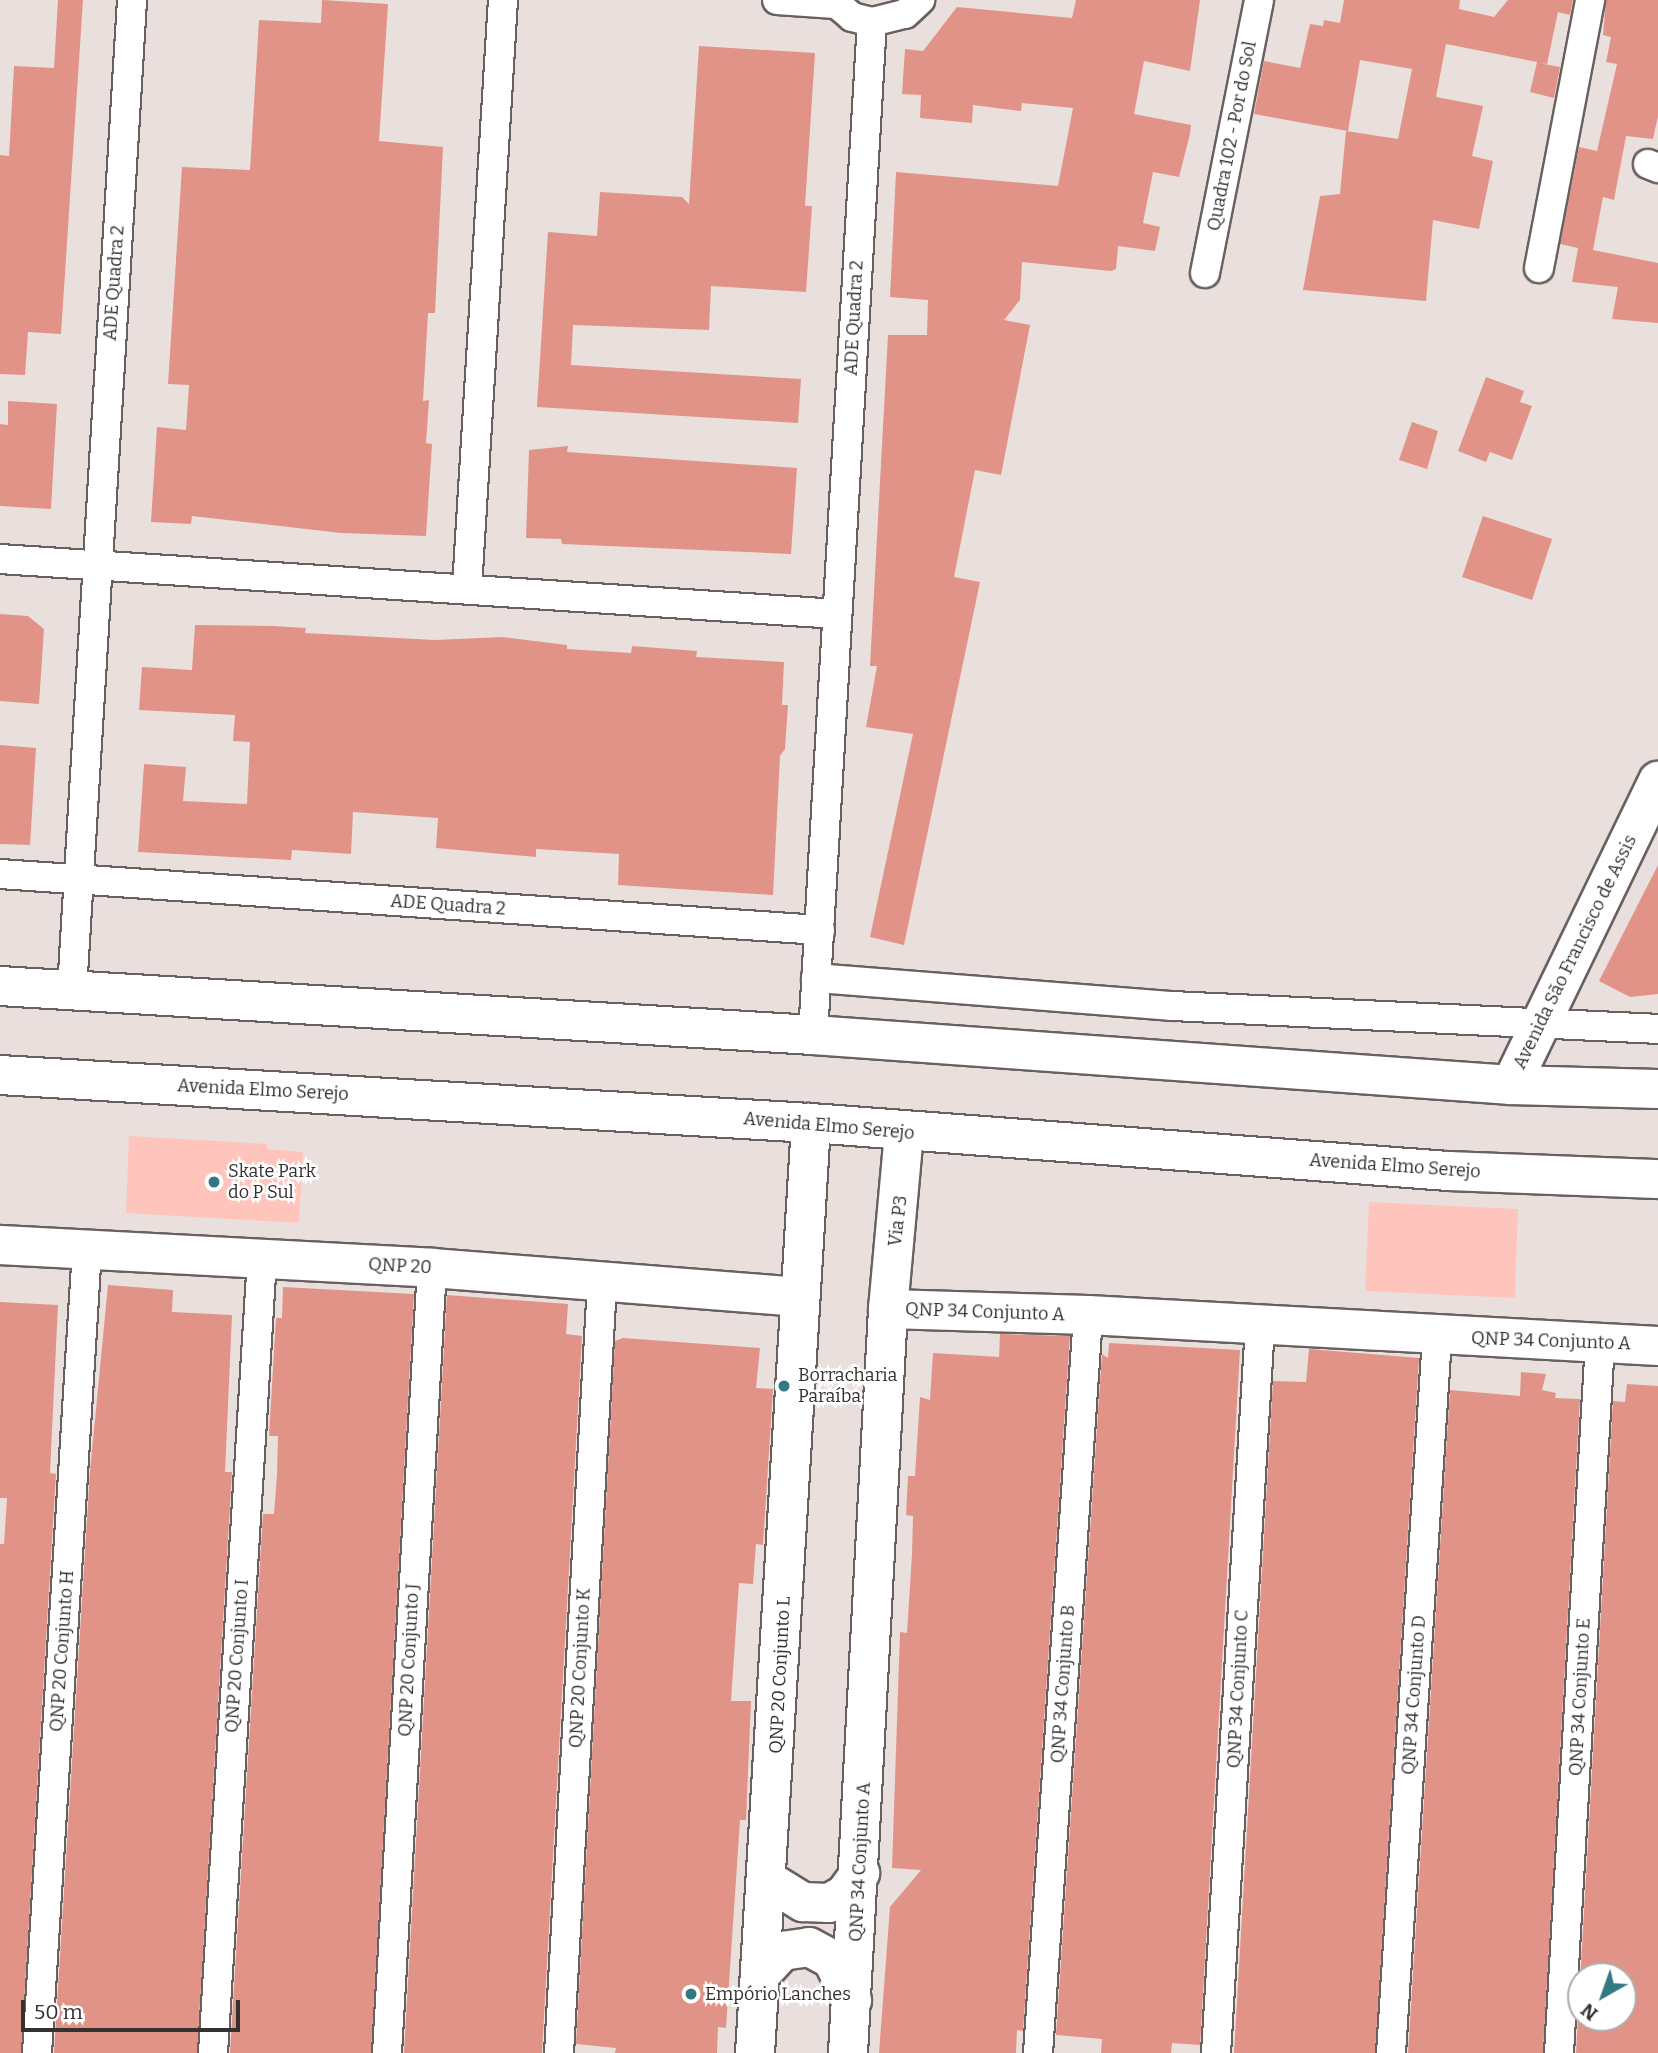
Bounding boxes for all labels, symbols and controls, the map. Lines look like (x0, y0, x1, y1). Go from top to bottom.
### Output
street label: Quadra 102 - Por do Sol (1203, 39, 1261, 233)
street label: ADE Quadra 2 (99, 225, 129, 341)
street label: ADE Quadra 2 (840, 260, 868, 376)
street label: Avenida São Francisco de Assis (1509, 831, 1641, 1073)
street label: ADE Quadra 2 (390, 890, 506, 920)
street label: Avenida Elmo Serejo (177, 1075, 349, 1105)
street label: Avenida Elmo Serejo (743, 1108, 915, 1144)
street label: Avenida Elmo Serejo (1309, 1149, 1481, 1183)
place label: Skate Park do P Sul (228, 1161, 316, 1204)
marker: Skate Park do P Sul (206, 1174, 222, 1190)
street label: Via P3 (884, 1194, 912, 1248)
street label: QNP 20 (368, 1254, 432, 1278)
street label: QNP 34 Conjunto A (905, 1298, 1065, 1326)
street label: QNP 34 Conjunto A (1471, 1327, 1631, 1355)
place label: Borracharia Paraíba (798, 1365, 897, 1408)
marker: Borracharia Paraíba (776, 1378, 792, 1394)
street label: QNP 20 Conjunto H (46, 1569, 78, 1733)
street label: QNP 20 Conjunto I (221, 1578, 253, 1734)
street label: QNP 20 Conjunto J (394, 1583, 424, 1737)
street label: QNP 20 Conjunto K (565, 1587, 595, 1749)
street label: QNP 20 Conjunto L (765, 1596, 795, 1754)
street label: QNP 34 Conjunto B (1047, 1604, 1079, 1764)
street label: QNP 34 Conjunto C (1223, 1609, 1253, 1769)
street label: QNP 34 Conjunto D (1398, 1614, 1430, 1776)
street label: QNP 34 Conjunto E (1565, 1617, 1595, 1777)
street label: QNP 34 Conjunto A (845, 1782, 875, 1942)
north arrow (1567, 1962, 1637, 2032)
place label: Empório Lanches (705, 1983, 851, 2005)
scale bar (24, 1986, 243, 2030)
marker: Empório Lanches (683, 1986, 699, 2002)
text: N (1576, 1998, 1602, 2025)
text: 50 m (34, 1999, 83, 2025)

